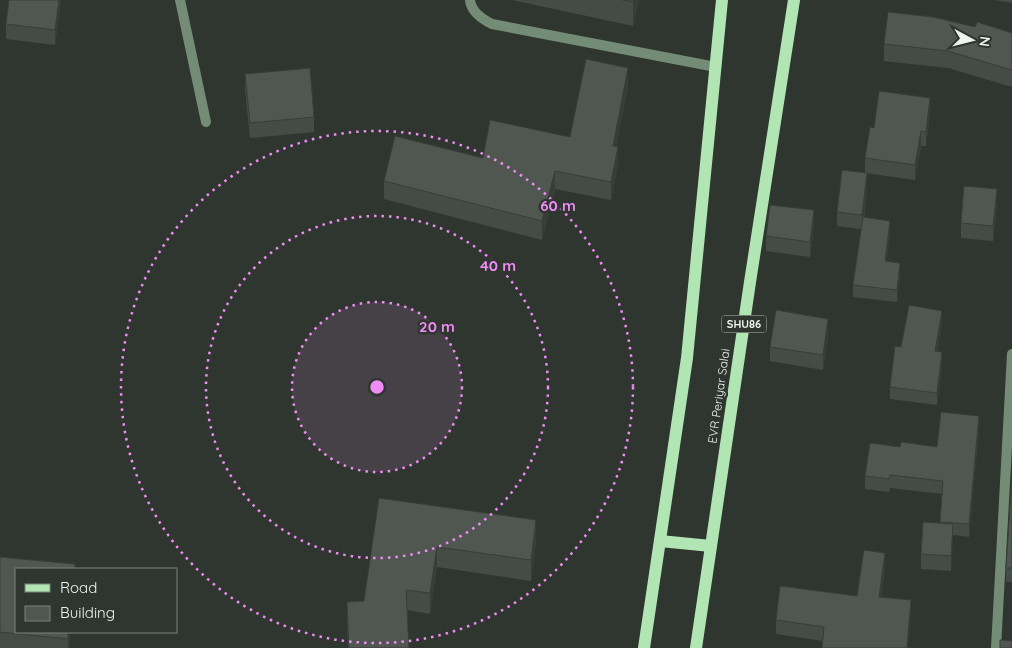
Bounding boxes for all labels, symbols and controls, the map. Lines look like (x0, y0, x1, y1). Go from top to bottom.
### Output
north arrow (947, 15, 997, 65)
text: N (975, 35, 994, 48)
text: 60 m (540, 196, 576, 215)
text: 40 m (480, 256, 516, 275)
road number: SHU86 (722, 316, 766, 332)
text: 20 m (419, 317, 455, 336)
street label: EVR Periyar Salai (704, 347, 733, 444)
centre of rings (368, 378, 386, 396)
legend (15, 568, 178, 633)
text: Road (60, 578, 97, 597)
text: Building (60, 603, 115, 622)

